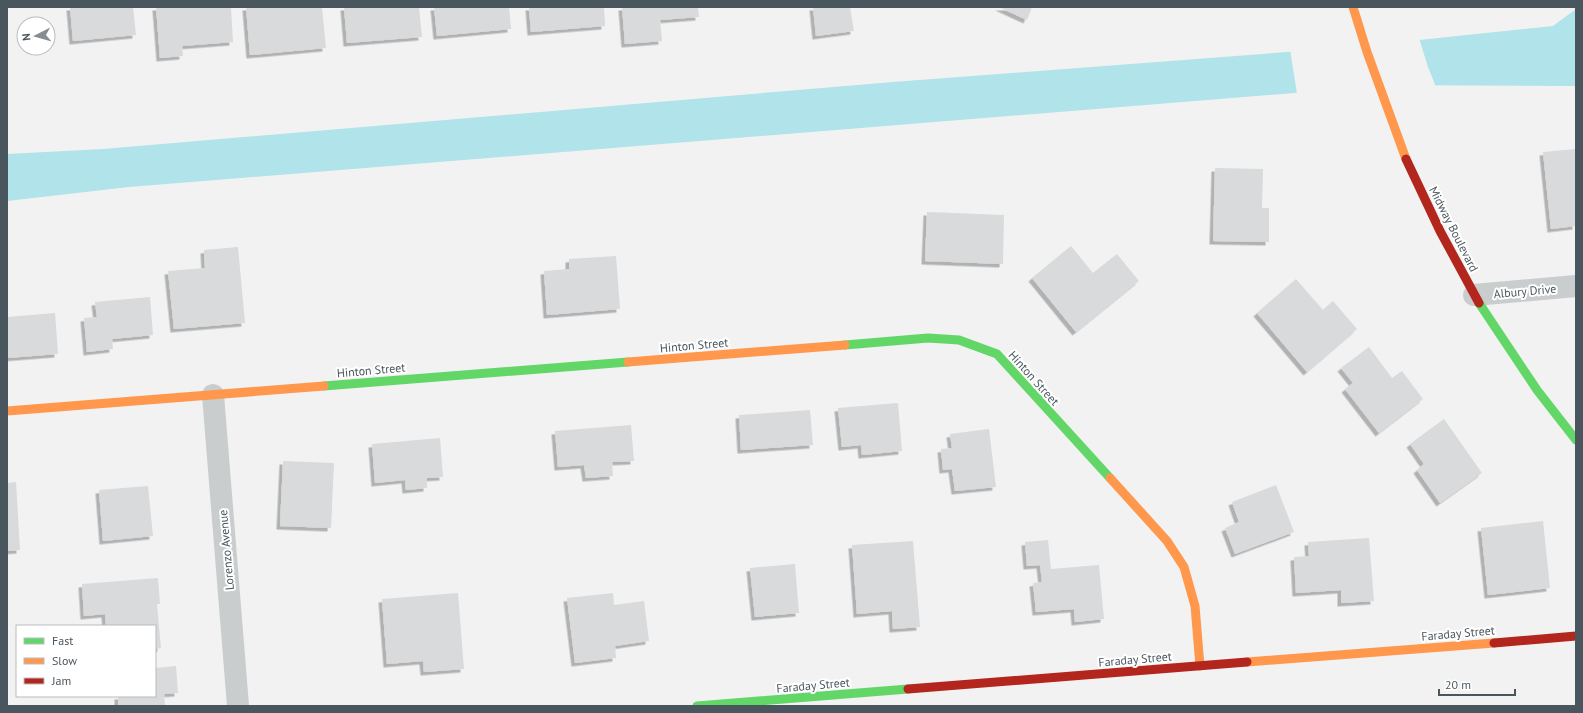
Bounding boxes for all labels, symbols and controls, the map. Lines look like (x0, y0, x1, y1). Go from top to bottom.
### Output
north arrow (16, 16, 56, 56)
text: N (19, 33, 33, 41)
street label: Midway Boulevard (1426, 184, 1482, 274)
street label: Albury Drive (1493, 281, 1557, 301)
street label: Hinton Street (659, 335, 729, 355)
street label: Hinton Street (1005, 347, 1063, 409)
street label: Hinton Street (336, 360, 406, 380)
street label: Lorenzo Avenue (215, 509, 237, 591)
street label: Faraday Street (1421, 622, 1495, 644)
legend (16, 625, 156, 697)
text: Fast (52, 633, 73, 648)
street label: Faraday Street (1098, 648, 1172, 670)
text: Slow (52, 653, 77, 668)
scale bar (1439, 671, 1515, 697)
text: Jam (51, 673, 71, 688)
street label: Faraday Street (776, 674, 850, 696)
text: 20 m (1445, 677, 1471, 692)

